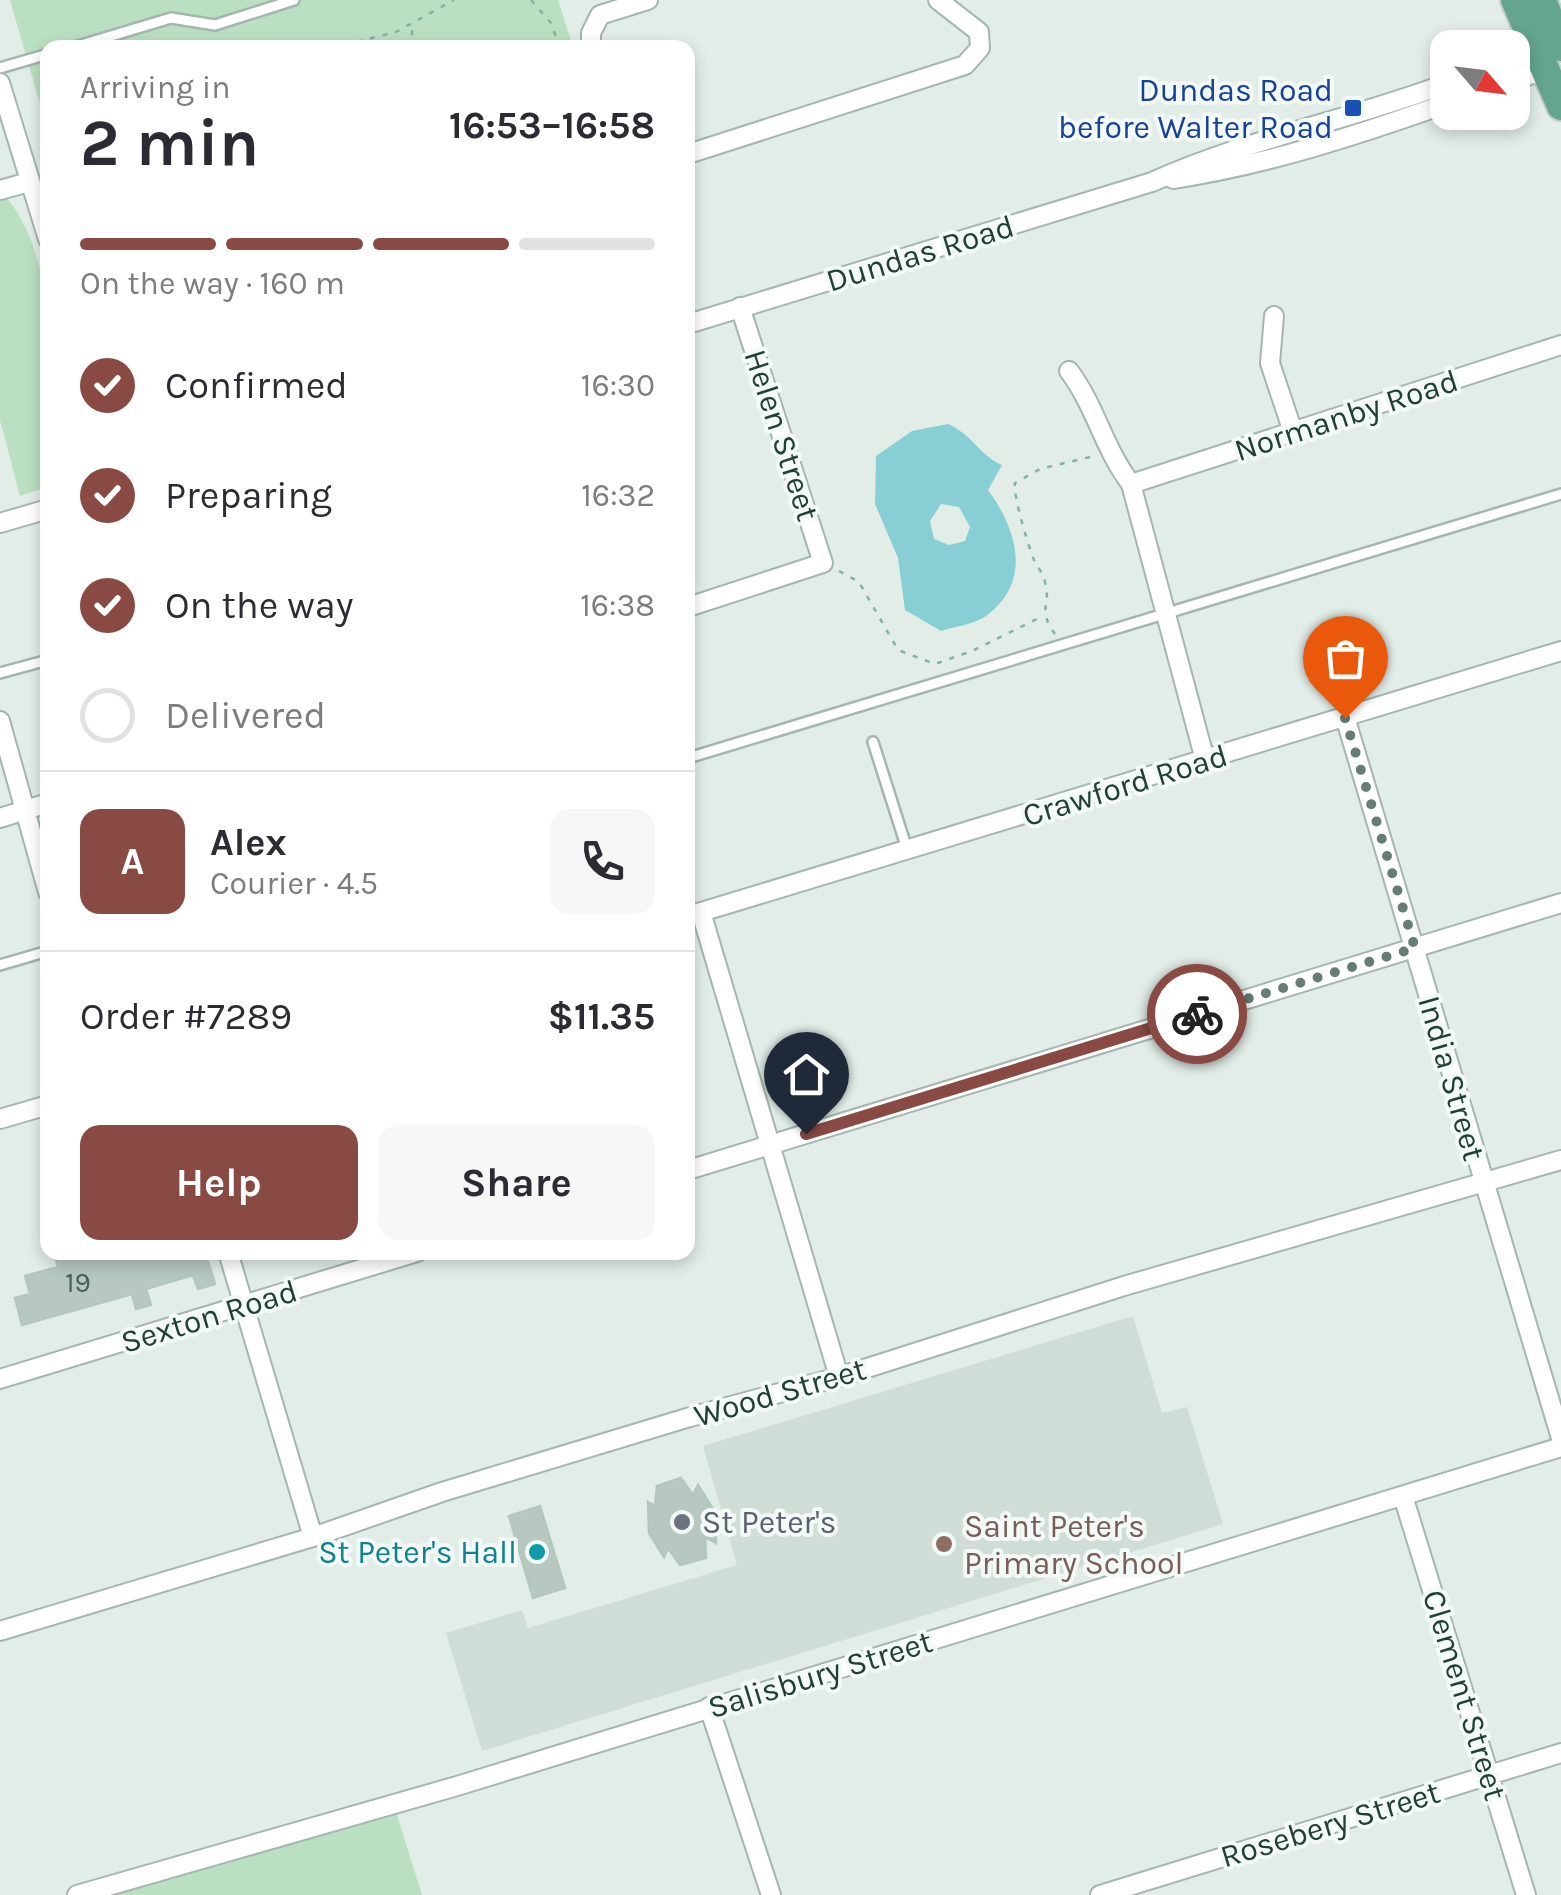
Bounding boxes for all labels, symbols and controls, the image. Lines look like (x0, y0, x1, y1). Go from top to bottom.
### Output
north arrow (1430, 30, 1530, 130)
map controls (1430, 30, 1530, 130)
text: Arriving in (80, 69, 231, 106)
place label: Dundas Road before Walter Road (1058, 72, 1333, 146)
marker: Dundas Road before Walter Road (1342, 97, 1364, 119)
text: 16:53–16:58 (449, 103, 655, 148)
text: 2 min (80, 105, 259, 181)
street label: Dundas Road (822, 207, 1019, 300)
text: On the way · 160 m (80, 265, 345, 302)
street label: Helen Street (736, 345, 827, 526)
icon: check (80, 358, 135, 413)
street label: Normanby Road (1230, 362, 1463, 469)
text: Confirmed (165, 363, 348, 408)
text: 16:30 (581, 367, 655, 404)
icon: check (80, 468, 135, 523)
text: Preparing (165, 473, 332, 518)
text: 16:32 (581, 477, 655, 514)
icon: check (80, 578, 135, 633)
text: On the way (165, 583, 353, 628)
text: 16:38 (580, 587, 655, 624)
pin (1303, 616, 1388, 719)
icon: bag (1318, 631, 1373, 686)
text: Delivered (165, 693, 326, 738)
street label: Crawford Road (1018, 737, 1232, 834)
button: phone (550, 809, 655, 914)
text: Alex (210, 820, 287, 865)
text: A (121, 839, 144, 884)
text: Courier · 4.5 (210, 865, 378, 902)
courier (1147, 964, 1247, 1064)
icon: bike (1170, 987, 1225, 1042)
street label: India Street (1410, 991, 1493, 1165)
text: Order #7289 (80, 994, 292, 1039)
text: $11.35 (548, 994, 655, 1039)
pin (764, 1032, 849, 1135)
icon: home (779, 1047, 834, 1102)
button: Help (80, 1125, 358, 1240)
button: Share (378, 1125, 655, 1240)
house number: 19 (65, 1266, 91, 1299)
street label: Sexton Road (117, 1272, 302, 1361)
street label: Wood Street (690, 1350, 870, 1435)
place label: St Peter's (702, 1504, 836, 1541)
place label: Saint Peter's Primary School (964, 1508, 1184, 1582)
marker: St Peter's (671, 1511, 693, 1533)
marker: Saint Peter's Primary School (933, 1533, 955, 1555)
place label: St Peter's Hall (318, 1534, 517, 1571)
marker: St Peter's Hall (526, 1541, 548, 1563)
street label: Clement Street (1415, 1585, 1514, 1805)
street label: Salisbury Street (704, 1623, 937, 1726)
street label: Rosebery Street (1216, 1774, 1444, 1875)

